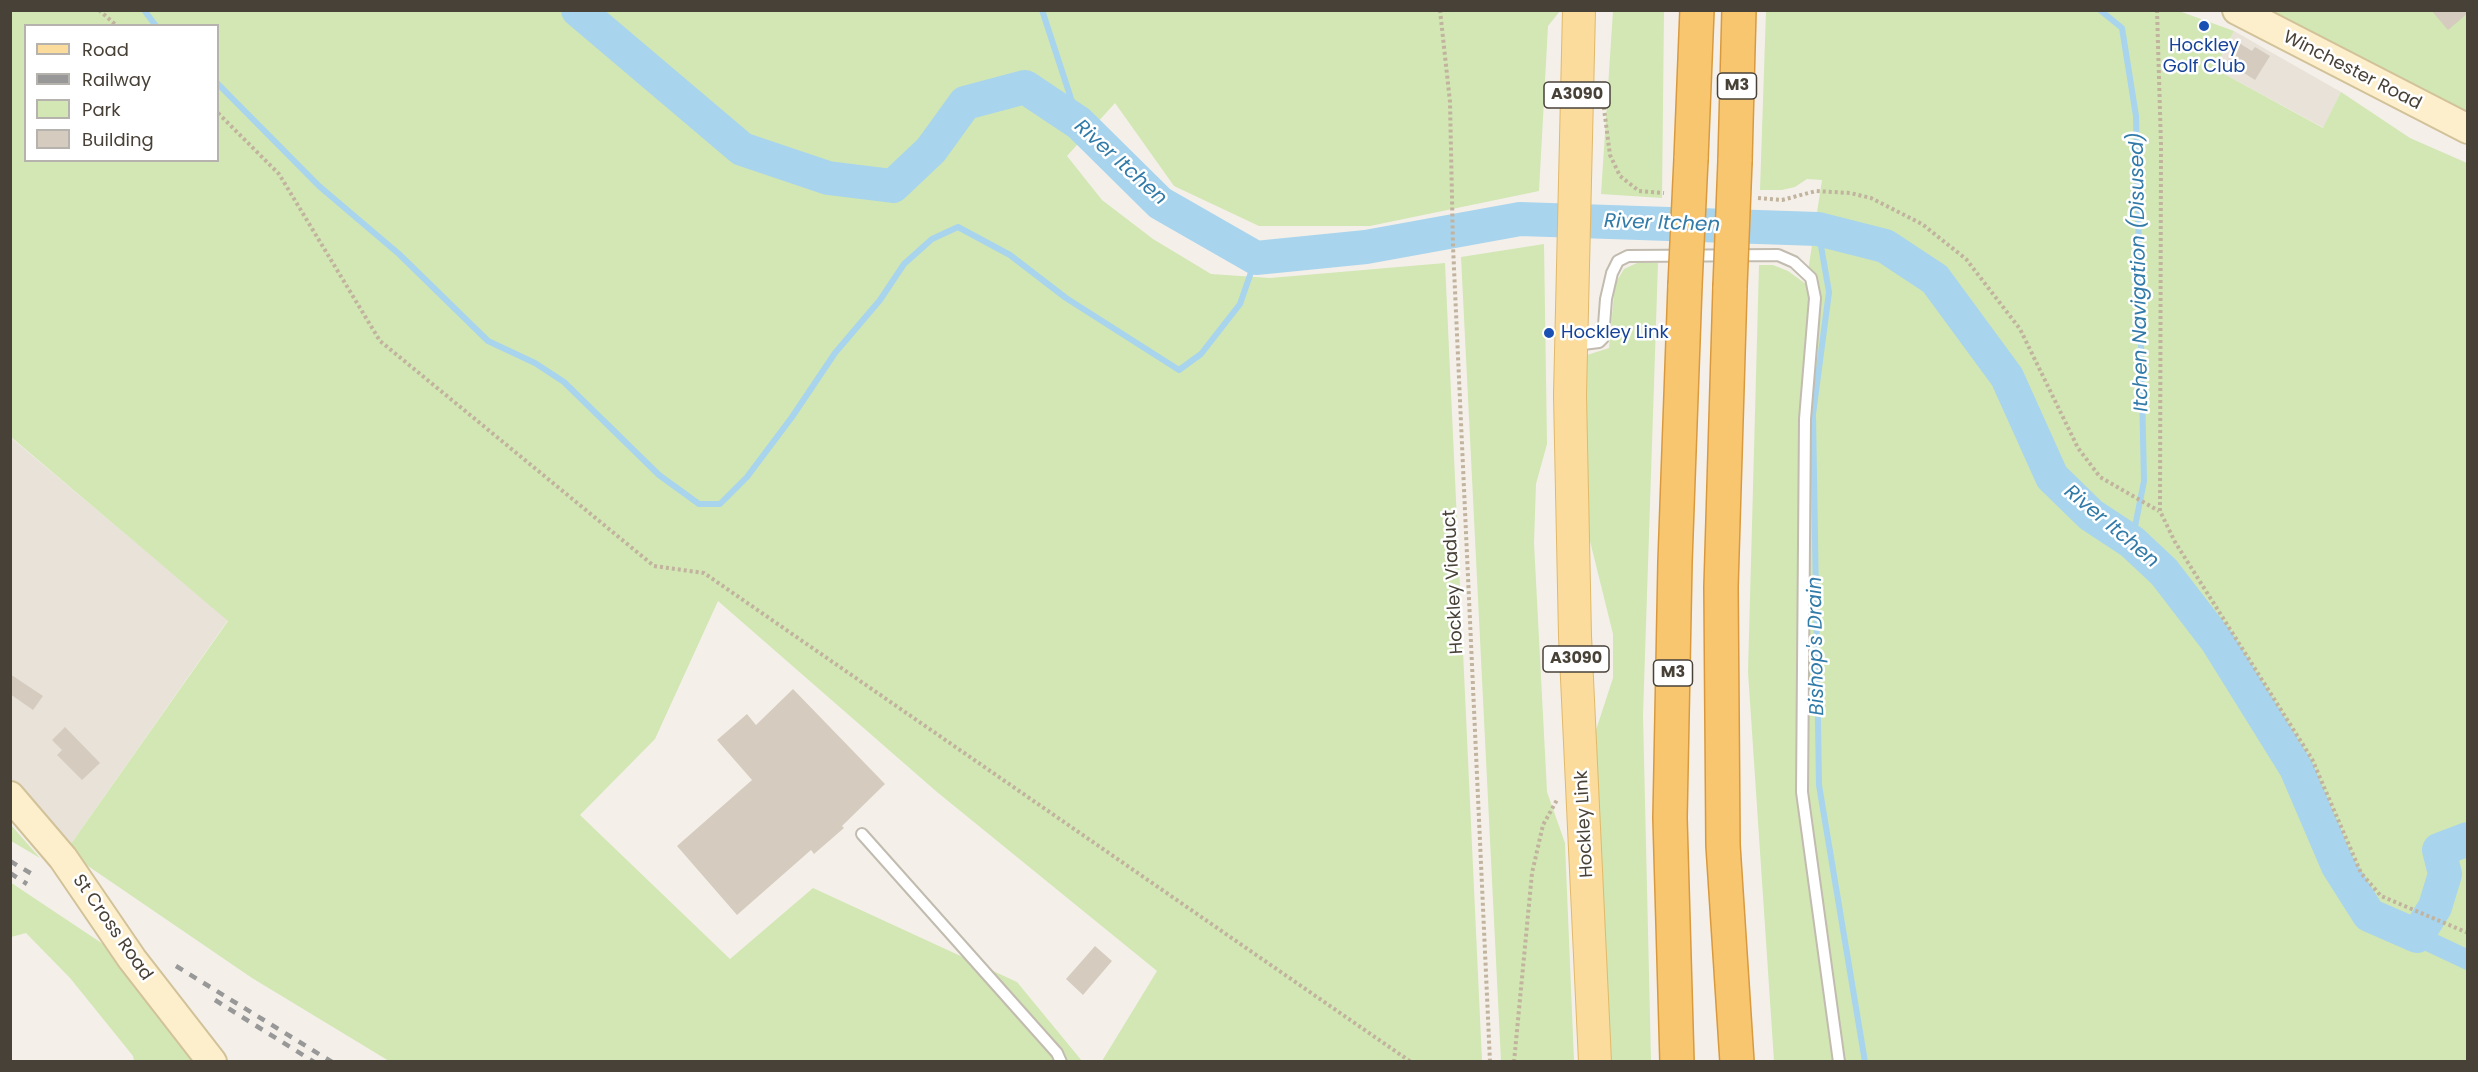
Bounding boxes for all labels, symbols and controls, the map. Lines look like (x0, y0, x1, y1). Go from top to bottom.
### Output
marker: Hockley Golf Club (2197, 19, 2211, 33)
legend (24, 24, 219, 162)
street label: Winchester Road (2279, 27, 2425, 115)
place label: Hockley Golf Club (2163, 35, 2245, 78)
text: Road (82, 37, 129, 62)
text: Railway (82, 67, 151, 92)
road number: M3 (1718, 73, 1756, 99)
road number: A3090 (1544, 82, 1610, 108)
text: Park (82, 97, 121, 122)
water label: River Itchen (1069, 115, 1171, 211)
text: Building (82, 127, 154, 152)
water label: Itchen Navigation (Disused) (2126, 132, 2154, 412)
water label: River Itchen (1603, 210, 1721, 238)
place label: Hockley Link (1561, 322, 1669, 344)
marker: Hockley Link (1542, 326, 1556, 340)
water label: River Itchen (2059, 480, 2163, 574)
street label: Hockley Viaduct (1439, 509, 1469, 655)
water label: Bishop's Drain (1804, 576, 1830, 716)
road number: A3090 (1543, 646, 1609, 672)
road number: M3 (1654, 660, 1692, 686)
street label: Hockley Link (1571, 770, 1599, 878)
street label: St Cross Road (67, 871, 157, 985)

